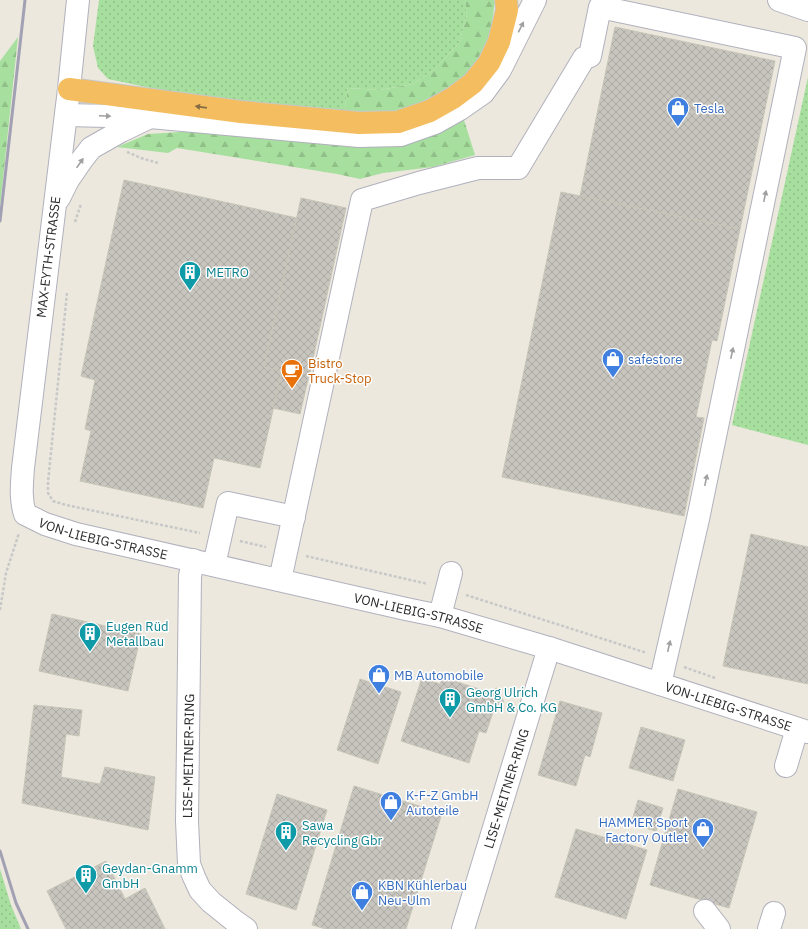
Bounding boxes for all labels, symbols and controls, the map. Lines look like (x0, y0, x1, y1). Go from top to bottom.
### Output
one-way arrow (518, 21, 524, 33)
shop icon: Tesla (665, 95, 691, 128)
place label: Tesla (694, 100, 725, 117)
one-way arrow (195, 104, 207, 110)
one-way arrow (99, 112, 111, 119)
one-way arrow (75, 158, 84, 169)
one-way arrow (763, 189, 769, 202)
street label: MAX-EYTH-STRASSE (33, 195, 64, 319)
building icon: METRO (177, 259, 203, 292)
place label: METRO (206, 264, 249, 281)
shop icon: safestore (600, 346, 626, 379)
one-way arrow (729, 347, 735, 359)
place label: safestore (628, 351, 682, 368)
place label: Bistro Truck-Stop (308, 355, 372, 387)
cafe icon: Bistro Truck-Stop (279, 357, 305, 390)
one-way arrow (703, 474, 709, 487)
street label: VON-LIEBIG-STRASSE (35, 514, 169, 564)
street label: VON-LIEBIG-STRASSE (352, 589, 485, 637)
place label: Eugen Rüd Metallbau (106, 618, 169, 650)
building icon: Eugen Rüd Metallbau (77, 620, 103, 653)
one-way arrow (666, 640, 672, 652)
shop icon: MB Automobile (366, 662, 392, 695)
place label: MB Automobile (394, 667, 484, 684)
street label: VON-LIEBIG-STRASSE (663, 678, 794, 735)
place label: Georg Ulrich GmbH & Co. KG (466, 684, 557, 716)
building icon: Georg Ulrich GmbH & Co. KG (437, 686, 463, 719)
street label: LISE-MEITNER-RING (179, 694, 198, 818)
street label: LISE-MEITNER-RING (480, 726, 533, 851)
place label: K-F-Z GmbH Autoteile (406, 787, 478, 819)
shop icon: K-F-Z GmbH Autoteile (378, 789, 404, 822)
place label: HAMMER Sport Factory Outlet (599, 814, 688, 846)
shop icon: HAMMER Sport Factory Outlet (690, 816, 716, 849)
place label: Sawa Recycling Gbr (302, 817, 382, 849)
building icon: Sawa Recycling Gbr (273, 819, 299, 852)
place label: Geydan-Gnamm GmbH (102, 860, 198, 892)
building icon: Geydan-Gnamm GmbH (73, 862, 99, 895)
place label: KBN Kühlerbau Neu-Ulm (378, 877, 467, 909)
shop icon: KBN Kühlerbau Neu-Ulm (349, 879, 375, 912)

